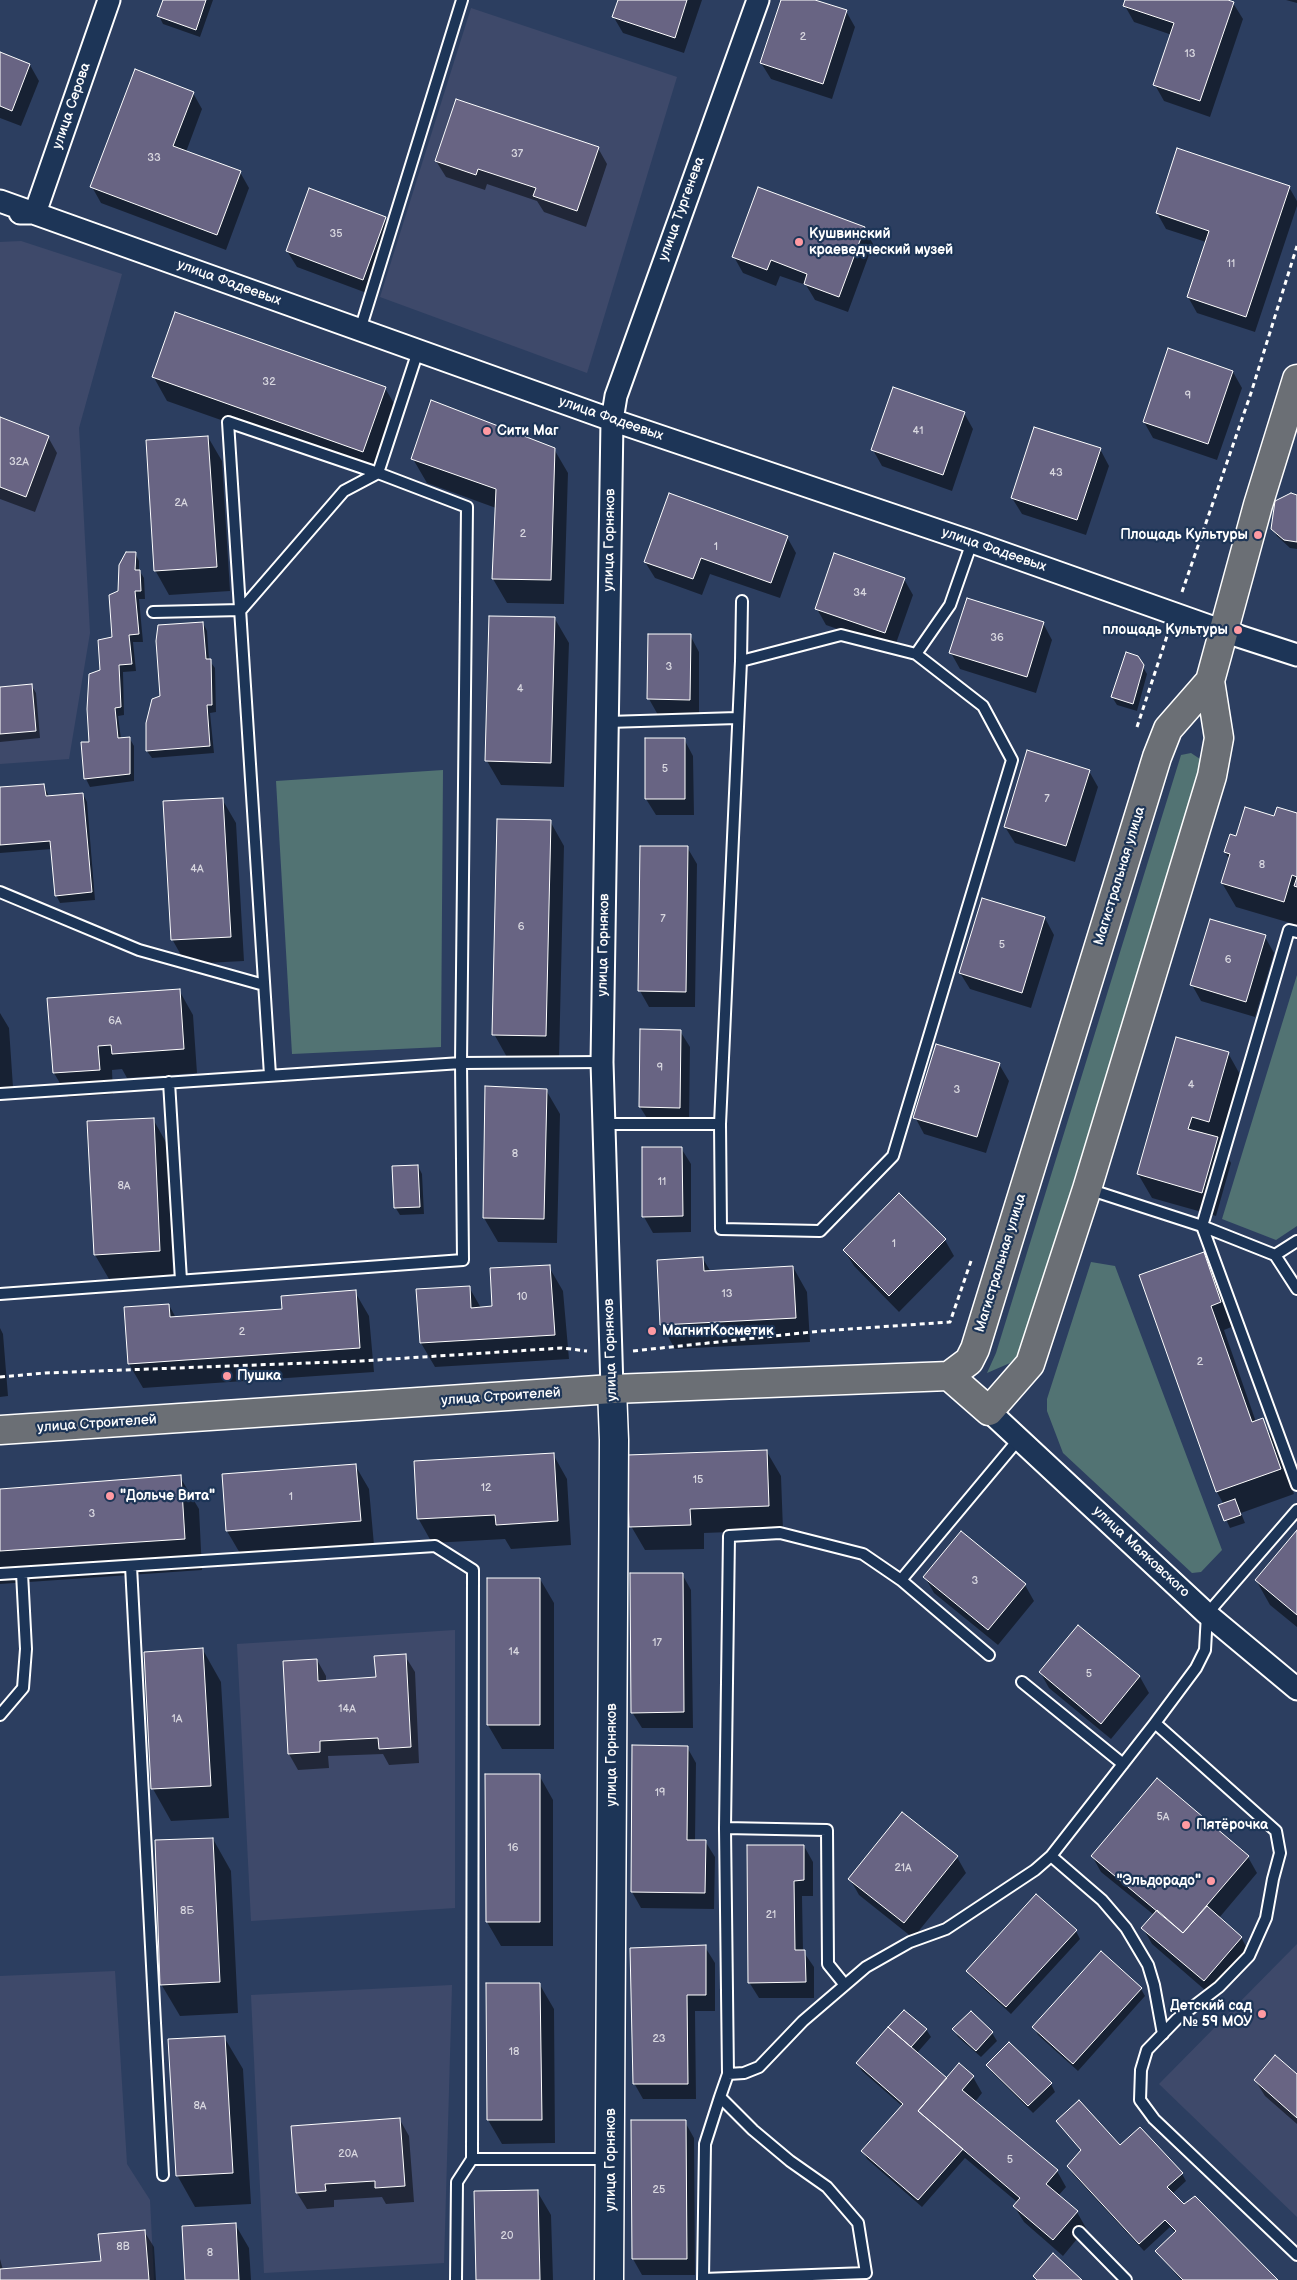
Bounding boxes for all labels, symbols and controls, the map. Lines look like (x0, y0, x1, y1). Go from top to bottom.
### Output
house number: 2 (800, 30, 806, 44)
house number: 13 (1184, 47, 1196, 61)
street label: улица Серова (49, 60, 95, 152)
house number: 37 (511, 147, 523, 161)
house number: 33 (147, 151, 161, 165)
street label: улица Тургенева (655, 155, 709, 263)
place label: Кушвинский краеведческий музей (809, 226, 953, 258)
house number: 35 (329, 227, 343, 241)
marker: Кушвинский краеведческий музей (793, 236, 805, 248)
street label: улица Фадеевых (175, 256, 283, 310)
house number: 11 (1227, 257, 1235, 271)
house number: 32 (262, 375, 276, 389)
house number: 9 (1185, 389, 1191, 403)
street label: улица Фадеевых (557, 393, 665, 445)
place label: Сити Маг (497, 423, 558, 439)
house number: 41 (913, 424, 923, 438)
marker: Сити Маг (481, 425, 493, 437)
house number: 32А (9, 455, 29, 469)
house number: 43 (1049, 466, 1063, 480)
street label: улица Горняков (601, 488, 619, 592)
house number: 2А (174, 496, 188, 510)
street label: улица Фадеевых (940, 524, 1048, 576)
house number: 2 (520, 527, 526, 541)
place label: Площадь Культуры (1120, 527, 1248, 543)
marker: Площадь Культуры (1252, 529, 1264, 541)
house number: 1 (714, 540, 718, 554)
house number: 34 (853, 586, 867, 600)
place label: площадь Культуры (1103, 622, 1228, 638)
marker: площадь Культуры (1232, 624, 1244, 636)
house number: 36 (990, 631, 1004, 645)
house number: 3 (666, 660, 672, 674)
house number: 4 (517, 682, 523, 696)
house number: 5 (662, 762, 668, 776)
house number: 7 (1044, 792, 1050, 806)
street label: Магистральная улица (1091, 805, 1149, 947)
house number: 8 (1259, 858, 1265, 872)
house number: 4А (190, 862, 204, 876)
street label: улица Горняков (595, 893, 613, 997)
house number: 7 (660, 912, 666, 926)
house number: 6 (518, 920, 524, 934)
house number: 5 (999, 938, 1005, 952)
house number: 6 (1225, 953, 1231, 967)
house number: 6А (108, 1014, 122, 1028)
house number: 9 (657, 1061, 663, 1075)
house number: 4 (1188, 1078, 1194, 1092)
house number: 3 (954, 1083, 960, 1097)
house number: 8 (512, 1147, 518, 1161)
house number: 11 (658, 1175, 666, 1189)
house number: 8А (117, 1179, 131, 1193)
street label: Магистральная улица (972, 1192, 1030, 1334)
house number: 1 (892, 1237, 896, 1251)
house number: 13 (721, 1287, 733, 1301)
house number: 10 (517, 1290, 527, 1304)
street label: улица Горняков (601, 1298, 621, 1402)
place label: МагнитКосметик (662, 1323, 773, 1339)
house number: 2 (239, 1325, 245, 1339)
marker: МагнитКосметик (646, 1325, 658, 1337)
house number: 2 (1197, 1355, 1203, 1369)
place label: Пушка (237, 1368, 281, 1384)
marker: Пушка (221, 1370, 233, 1382)
street label: улица Строителей (441, 1384, 561, 1410)
street label: улица Строителей (37, 1411, 157, 1437)
house number: 15 (693, 1473, 703, 1487)
house number: 12 (481, 1481, 491, 1495)
place label: "Дольче Вита" (120, 1488, 215, 1504)
marker: "Дольче Вита" (104, 1490, 116, 1502)
house number: 1 (289, 1490, 293, 1504)
street label: улица Маяковского (1089, 1503, 1193, 1601)
house number: 3 (89, 1507, 95, 1521)
house number: 3 (972, 1574, 978, 1588)
house number: 17 (652, 1636, 662, 1650)
house number: 14 (509, 1645, 519, 1659)
house number: 5 (1086, 1667, 1092, 1681)
house number: 14А (338, 1702, 356, 1716)
street label: улица Горняков (604, 1704, 620, 1806)
house number: 1А (172, 1712, 182, 1726)
house number: 19 (655, 1786, 665, 1800)
house number: 5А (1157, 1810, 1169, 1824)
place label: Пятёрочка (1196, 1817, 1268, 1833)
marker: Пятёрочка (1180, 1819, 1192, 1831)
house number: 16 (508, 1841, 518, 1855)
house number: 21А (894, 1861, 912, 1875)
place label: "Эльдорадо" (1117, 1873, 1201, 1889)
marker: "Эльдорадо" (1205, 1875, 1217, 1887)
house number: 8Б (180, 1904, 194, 1918)
house number: 21 (766, 1908, 776, 1922)
place label: Детский сад № 59 МОУ (1170, 1998, 1252, 2030)
marker: Детский сад № 59 МОУ (1256, 2008, 1268, 2020)
house number: 23 (652, 2032, 666, 2046)
house number: 18 (509, 2045, 519, 2059)
house number: 8А (193, 2099, 207, 2113)
street label: улица Горняков (603, 2109, 619, 2211)
house number: 20А (338, 2147, 358, 2161)
house number: 5 (1007, 2153, 1013, 2167)
house number: 25 (653, 2183, 665, 2197)
house number: 20 (501, 2229, 513, 2243)
house number: 8В (116, 2240, 130, 2254)
house number: 8 (207, 2246, 213, 2260)

